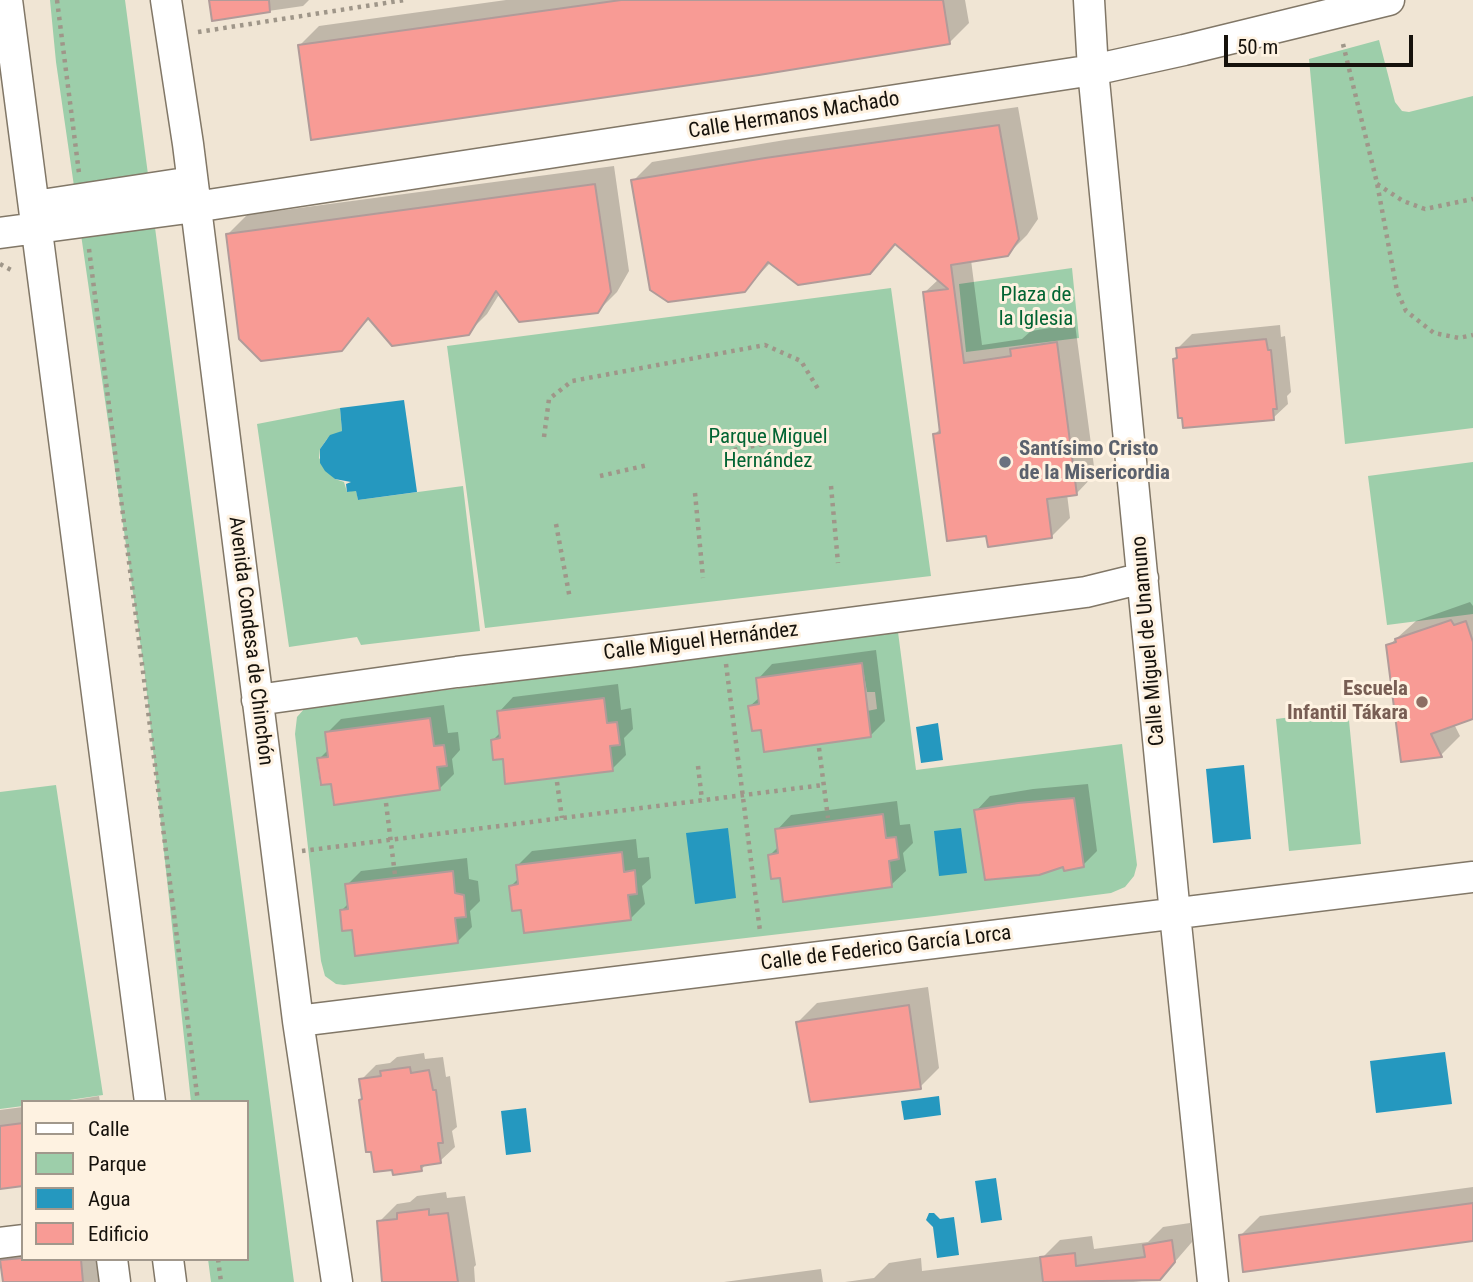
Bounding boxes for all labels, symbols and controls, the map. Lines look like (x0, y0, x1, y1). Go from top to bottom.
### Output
scale bar (1228, 21, 1417, 65)
text: 50 m (1237, 35, 1278, 59)
street label: Calle Hermanos Machado (687, 87, 901, 145)
park label: Plaza de la Iglesia (999, 283, 1073, 333)
park label: Parque Miguel Hernández (709, 425, 827, 475)
place label: Santísimo Cristo de la Misericordia (1019, 437, 1170, 487)
marker: Santísimo Cristo de la Misericordia (997, 454, 1013, 470)
street label: Avenida Condesa de Chinchón (222, 515, 278, 767)
street label: Calle Miguel de Unamuno (1127, 535, 1171, 747)
street label: Calle Miguel Hernández (602, 618, 800, 666)
place label: Escuela Infantil Tákara (1287, 677, 1408, 727)
marker: Escuela Infantil Tákara (1414, 694, 1430, 710)
street label: Calle de Federico García Lorca (759, 921, 1013, 977)
legend (21, 1100, 248, 1261)
text: Calle (88, 1117, 129, 1141)
text: Parque (88, 1152, 146, 1176)
text: Agua (88, 1187, 131, 1211)
text: Edificio (88, 1222, 149, 1246)

